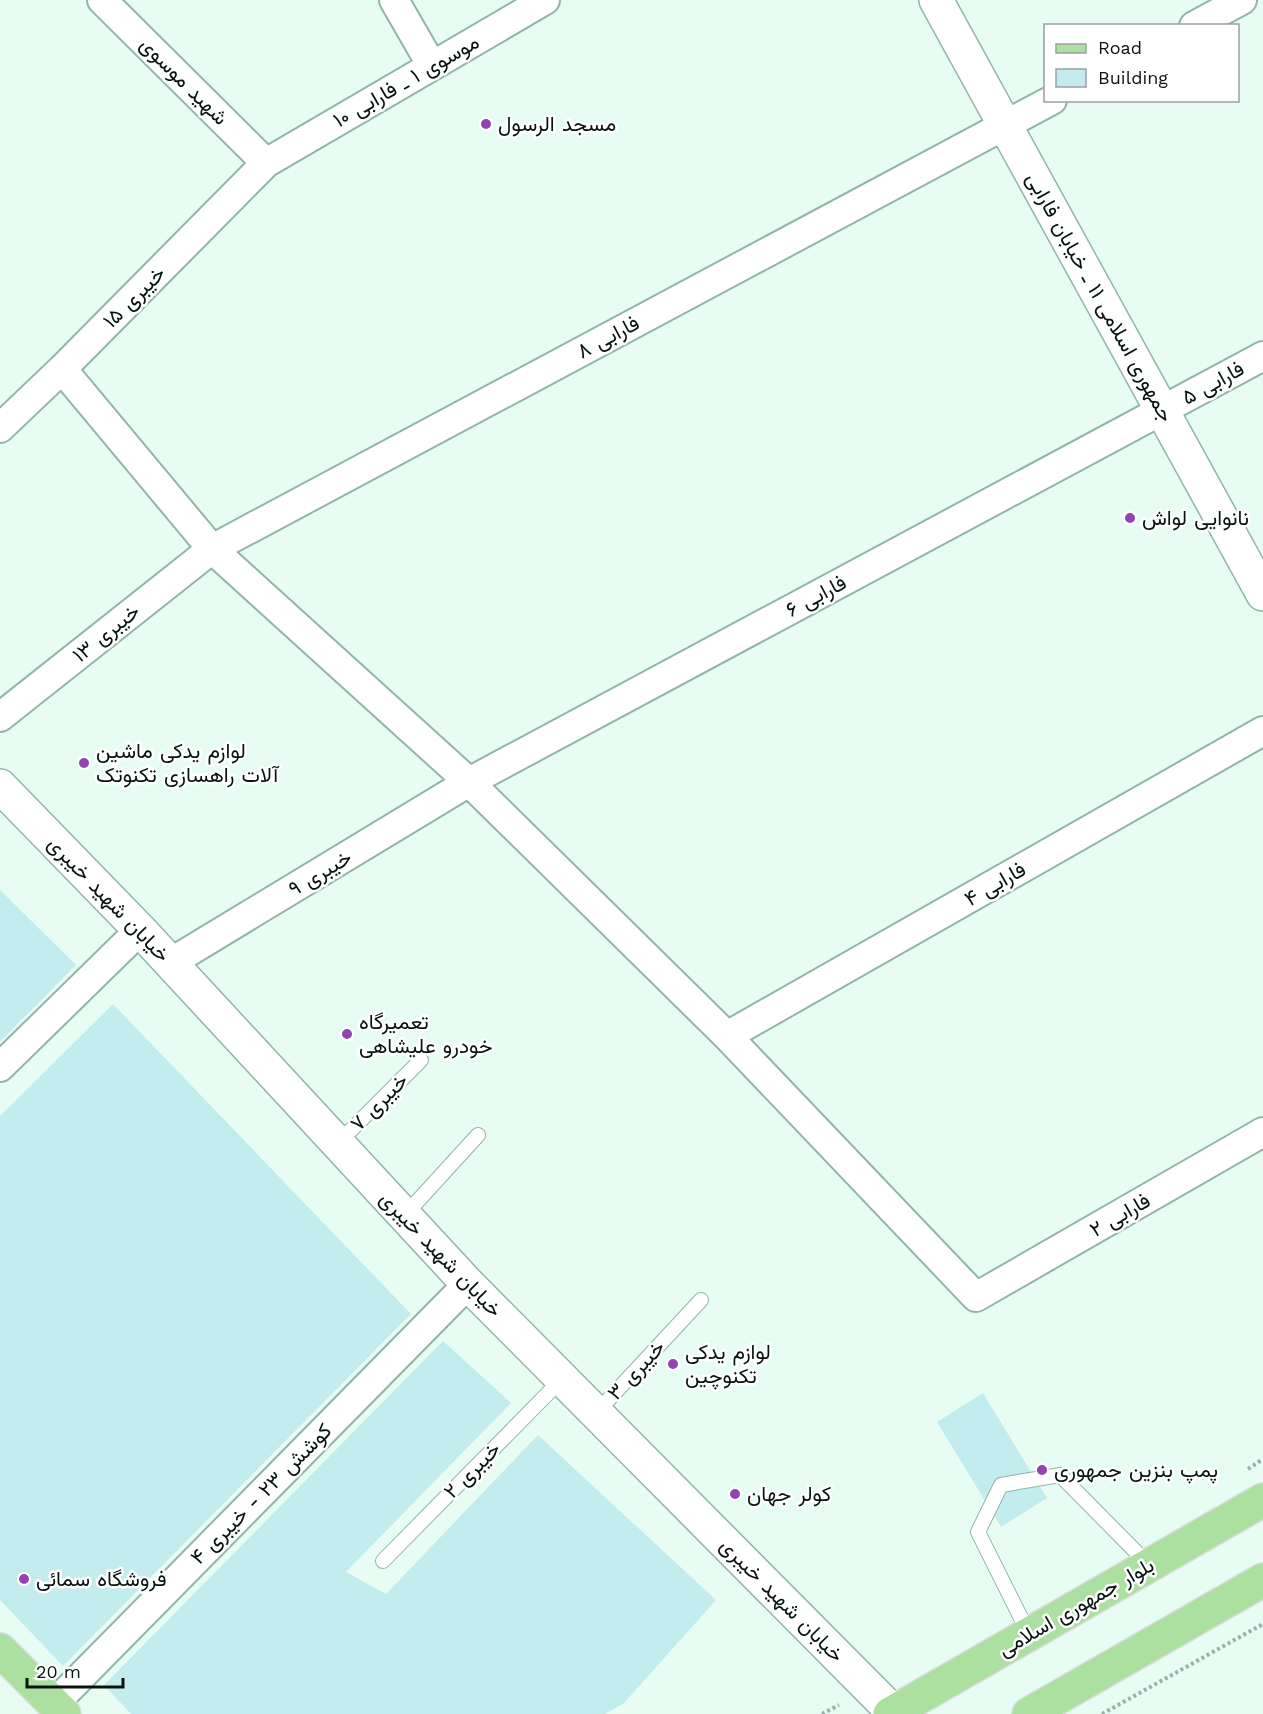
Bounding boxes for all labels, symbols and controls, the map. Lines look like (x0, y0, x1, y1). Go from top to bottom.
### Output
legend (1044, 24, 1239, 102)
street label: موسوی ۱ ـ فارابی ۱۰ (328, 29, 484, 133)
street label: شهید موسوی (134, 31, 234, 131)
text: Road (1098, 37, 1142, 58)
text: Building (1098, 67, 1168, 88)
place label: مسجد الرسول (498, 111, 616, 137)
marker: مسجد الرسول (479, 117, 493, 131)
street label: جمهوری اسلامی ۱۱ ـ خیابان فارابی (1020, 168, 1180, 426)
street label: خیبری ۱۵ (97, 260, 171, 334)
street label: فارابی ۸ (572, 310, 644, 364)
street label: فارابی ۵ (1177, 355, 1249, 411)
place label: نانوایی لواش (1142, 505, 1249, 531)
marker: نانوایی لواش (1123, 511, 1137, 525)
street label: فارابی ۶ (781, 569, 851, 623)
street label: خیبری ۱۳ (67, 598, 145, 668)
place label: لوازم یدکی ماشین آلات راهسازی تکنوتک (96, 738, 280, 788)
marker: لوازم یدکی ماشین آلات راهسازی تکنوتک (77, 756, 91, 770)
street label: خیابان شهید خیبری (42, 831, 176, 967)
street label: خیبری ۹ (284, 844, 356, 902)
street label: فارابی ۴ (960, 856, 1030, 912)
place label: تعمیرگاه خودرو علیشاهی (359, 1009, 493, 1059)
marker: تعمیرگاه خودرو علیشاهی (340, 1027, 354, 1041)
street label: خیبری ۷ (345, 1068, 413, 1136)
street label: خیابان شهید خیبری (374, 1186, 508, 1322)
street label: فارابی ۲ (1085, 1187, 1155, 1243)
street label: خیبری ۳ (602, 1334, 670, 1406)
place label: لوازم یدکی تکنوچین (685, 1339, 771, 1390)
marker: لوازم یدکی تکنوچین (666, 1357, 680, 1371)
street label: کوشش ۲۳ - خیبری ۴ (185, 1418, 337, 1570)
street label: خیبری ۲ (438, 1436, 506, 1504)
place label: پمپ بنزین جمهوری (1054, 1457, 1218, 1484)
marker: پمپ بنزین جمهوری (1035, 1463, 1049, 1477)
place label: کولر جهان (747, 1481, 831, 1507)
marker: کولر جهان (728, 1487, 742, 1501)
street label: خیابان شهید خیبری (714, 1532, 850, 1668)
street label: بلوار جمهوری اسلامی (993, 1552, 1159, 1662)
place label: فروشگاه سمائی (36, 1566, 167, 1592)
marker: فروشگاه سمائی (17, 1572, 31, 1586)
scale bar (27, 1651, 123, 1689)
text: 20 m (36, 1661, 81, 1682)

